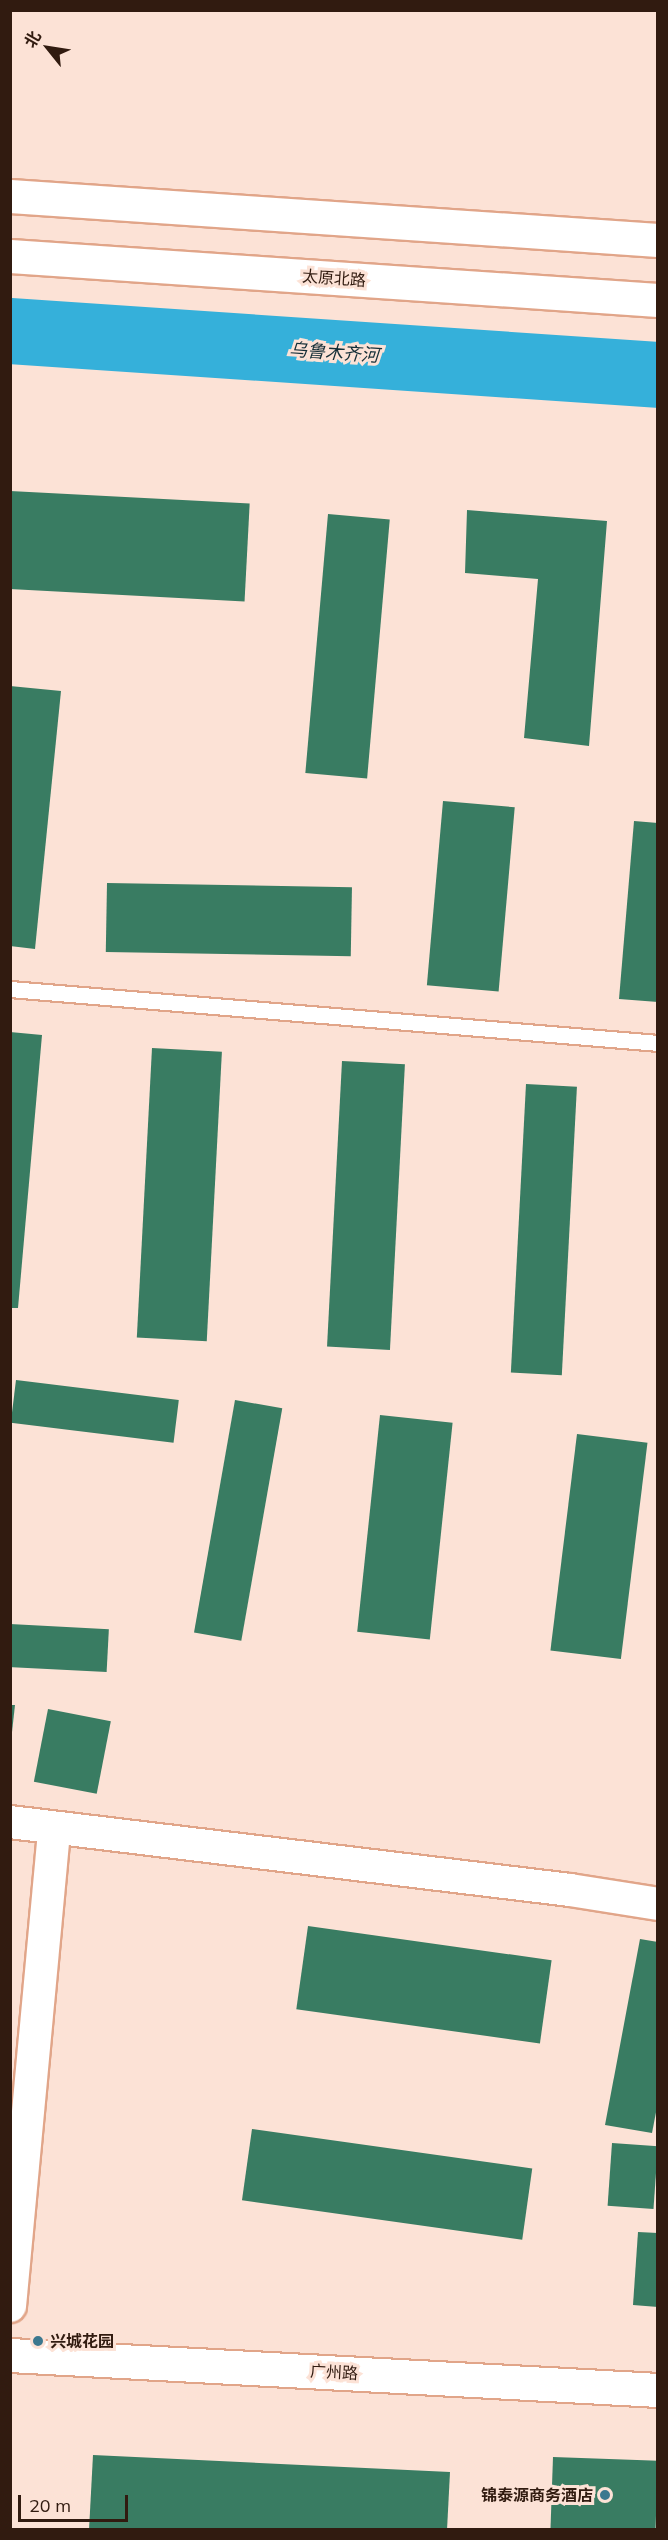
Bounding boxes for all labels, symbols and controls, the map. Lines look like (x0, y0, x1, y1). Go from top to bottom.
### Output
north arrow (18, 18, 78, 78)
text: 北 (20, 27, 45, 51)
street label: 太原北路 (301, 266, 367, 290)
water label: 乌鲁木齐河 (288, 339, 380, 367)
place label: 兴城花园 (50, 2331, 114, 2351)
marker: 兴城花园 (31, 2334, 45, 2348)
street label: 广州路 (310, 2361, 358, 2383)
scale bar (21, 2483, 130, 2521)
place label: 锦泰源商务酒店 (481, 2485, 593, 2505)
marker: 锦泰源商务酒店 (598, 2488, 612, 2502)
text: 20 m (29, 2494, 71, 2517)

